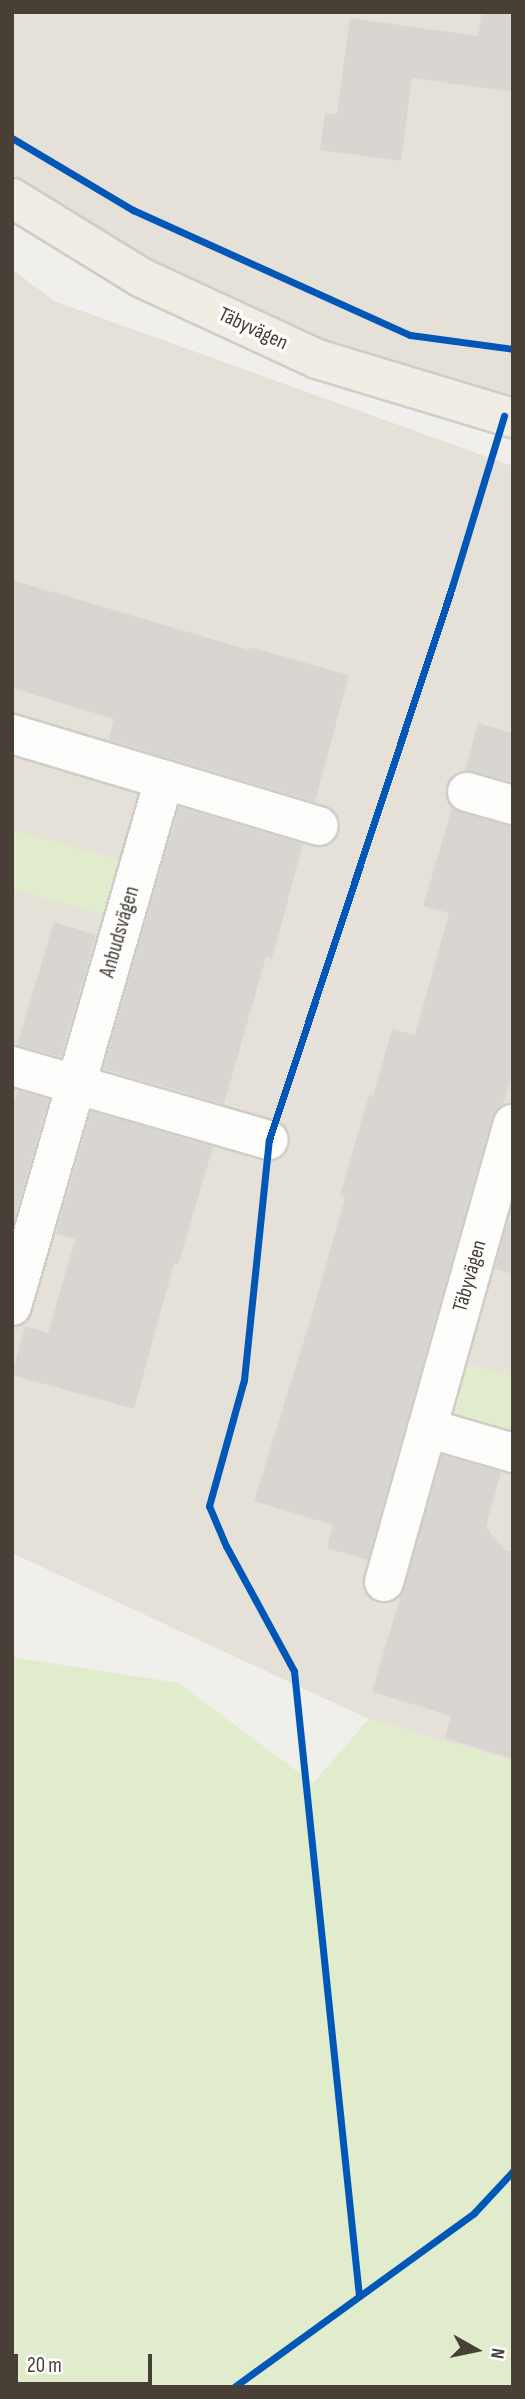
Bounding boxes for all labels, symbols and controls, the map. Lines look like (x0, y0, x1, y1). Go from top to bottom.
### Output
street label: Täbyvägen (214, 302, 292, 356)
street label: Anbudsvägen (95, 883, 145, 981)
street label: Täbyvägen (448, 1237, 492, 1315)
north arrow (441, 2315, 511, 2385)
scale bar (18, 2340, 156, 2384)
text: N (485, 2347, 509, 2360)
text: 20 m (27, 2353, 62, 2378)

